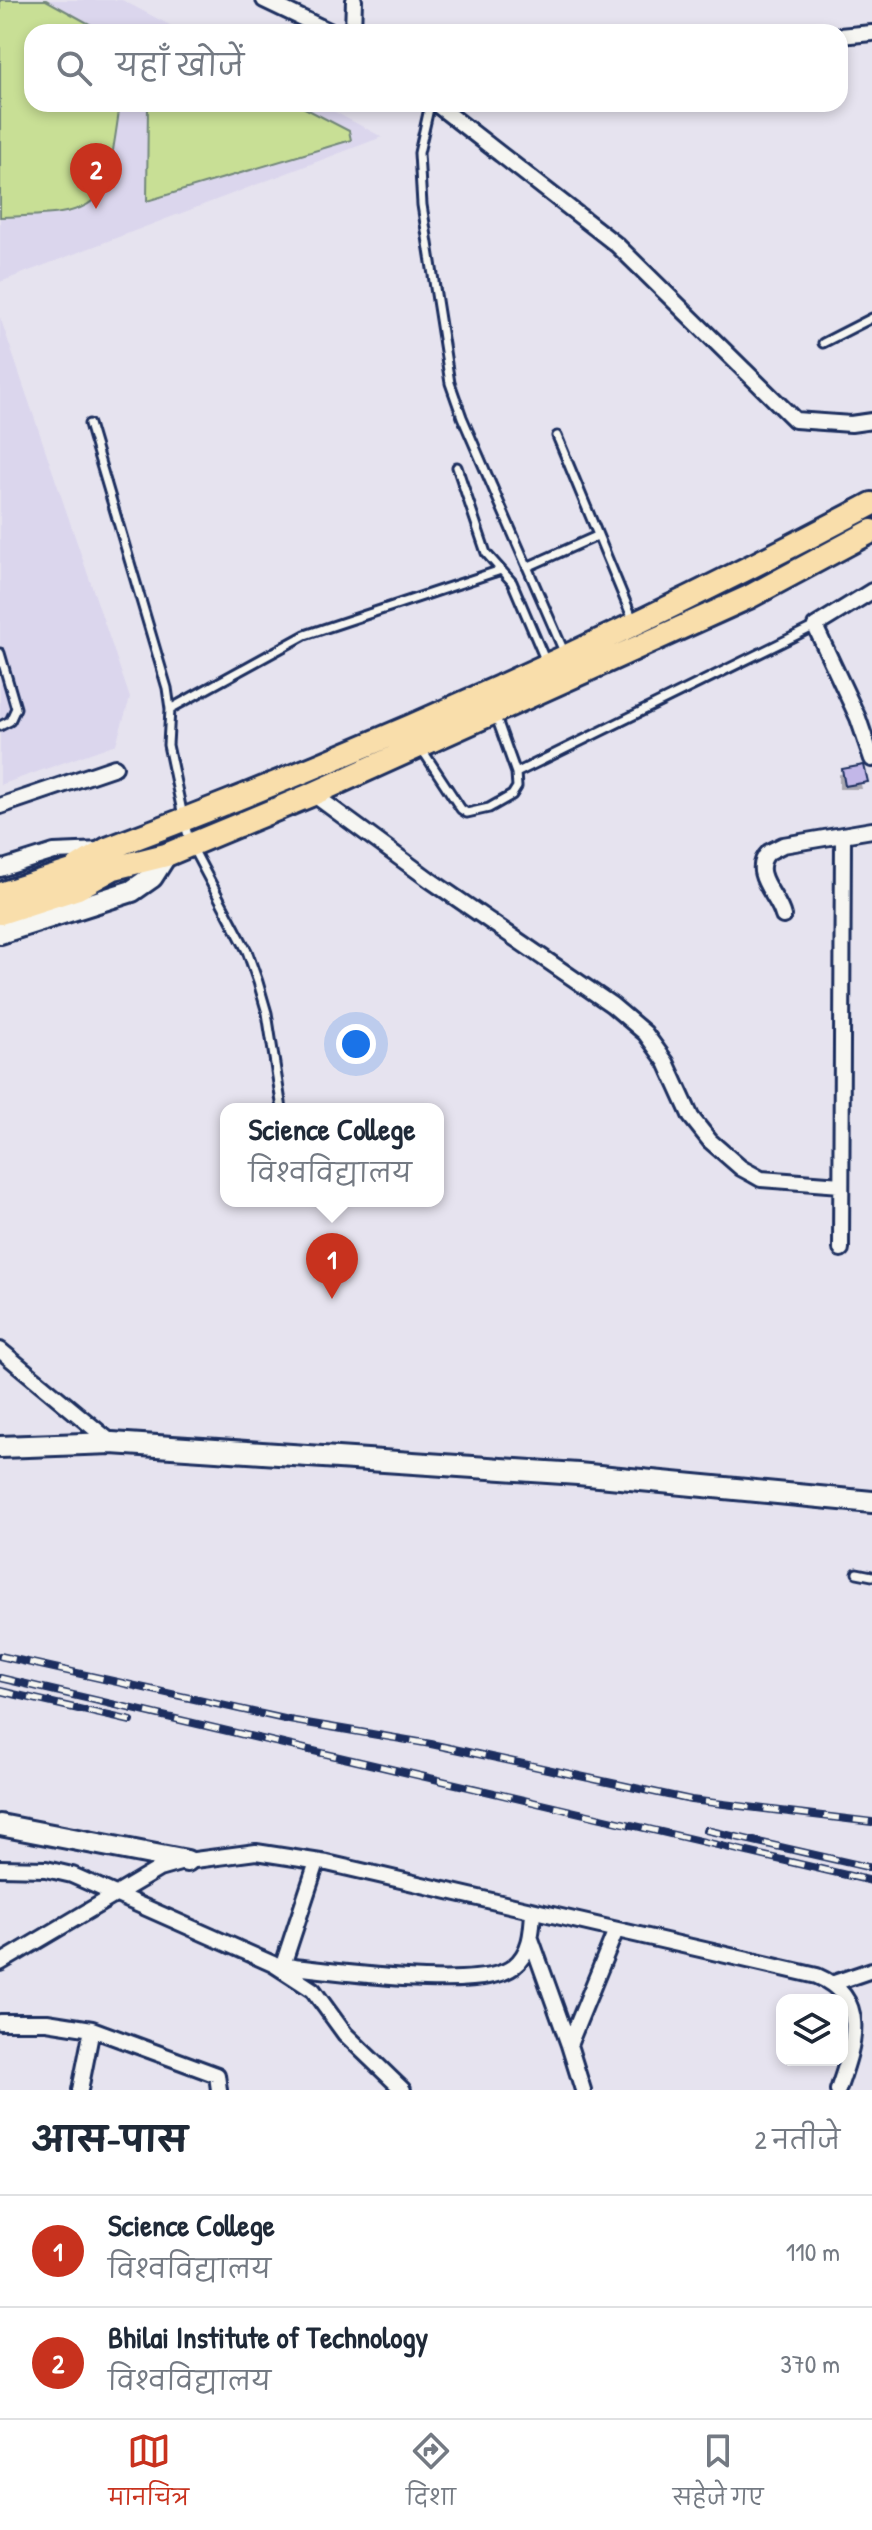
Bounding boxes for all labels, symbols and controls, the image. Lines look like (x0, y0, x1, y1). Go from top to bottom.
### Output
search box (24, 24, 848, 112)
text: यहाँ खोजें (116, 45, 244, 85)
icon: search (52, 46, 96, 90)
pin: 2 (70, 143, 122, 209)
your location (336, 1024, 376, 1064)
popup (220, 1103, 444, 1207)
text: Science College (249, 1109, 415, 1149)
text: विश्वविद्यालय (249, 1155, 412, 1190)
pin: 1 (306, 1233, 358, 1299)
map controls (776, 1994, 848, 2066)
button: layers (776, 1994, 848, 2066)
text: आस-पास (32, 2116, 187, 2162)
text: 2 नतीजे (754, 2122, 840, 2157)
text: Science College (108, 2205, 275, 2245)
text: 1 (53, 2234, 63, 2269)
text: 110 m (786, 2234, 840, 2269)
text: विश्वविद्यालय (108, 2251, 271, 2286)
text: Bhilai Institute of Technology (108, 2317, 428, 2357)
text: 2 (52, 2346, 64, 2381)
text: 370 m (780, 2346, 840, 2381)
text: विश्वविद्यालय (108, 2363, 271, 2398)
tab: मानचित्र (108, 2429, 189, 2522)
tab: दिशा (406, 2429, 456, 2522)
tab: सहेजे गए (673, 2429, 764, 2522)

